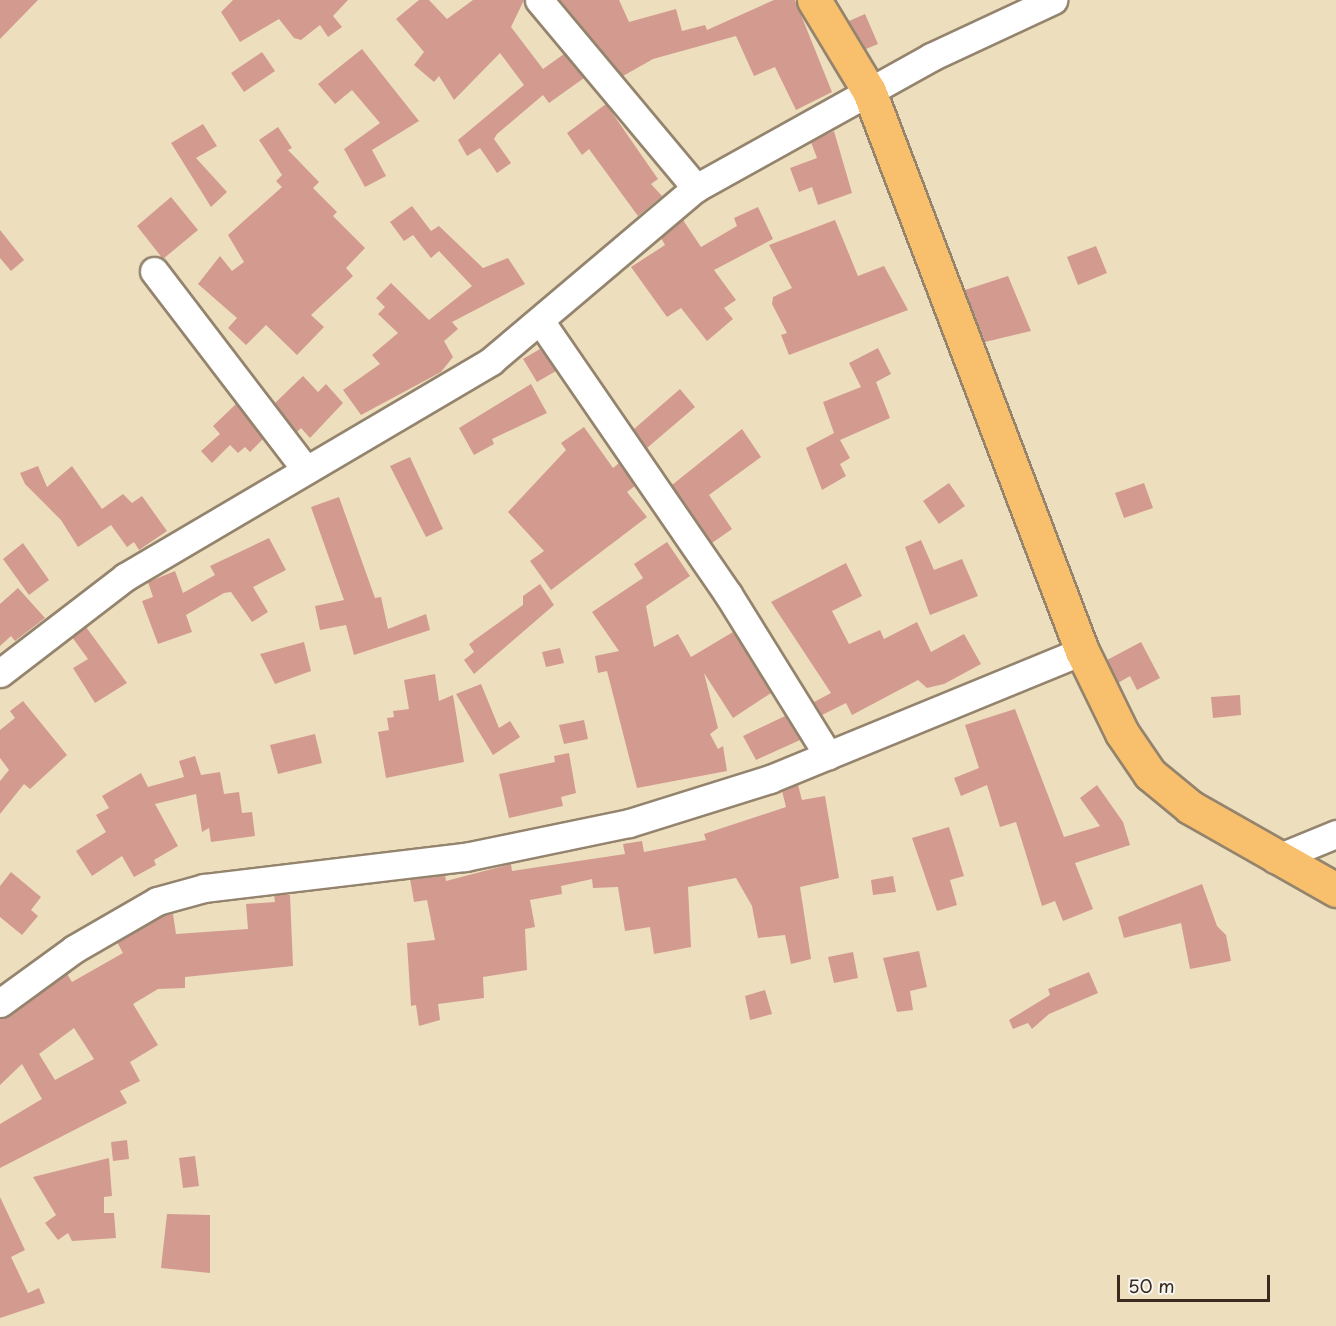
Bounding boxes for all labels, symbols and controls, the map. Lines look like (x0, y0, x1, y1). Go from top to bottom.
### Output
scale bar (1120, 1263, 1273, 1301)
text: 50 m (1128, 1272, 1175, 1299)

